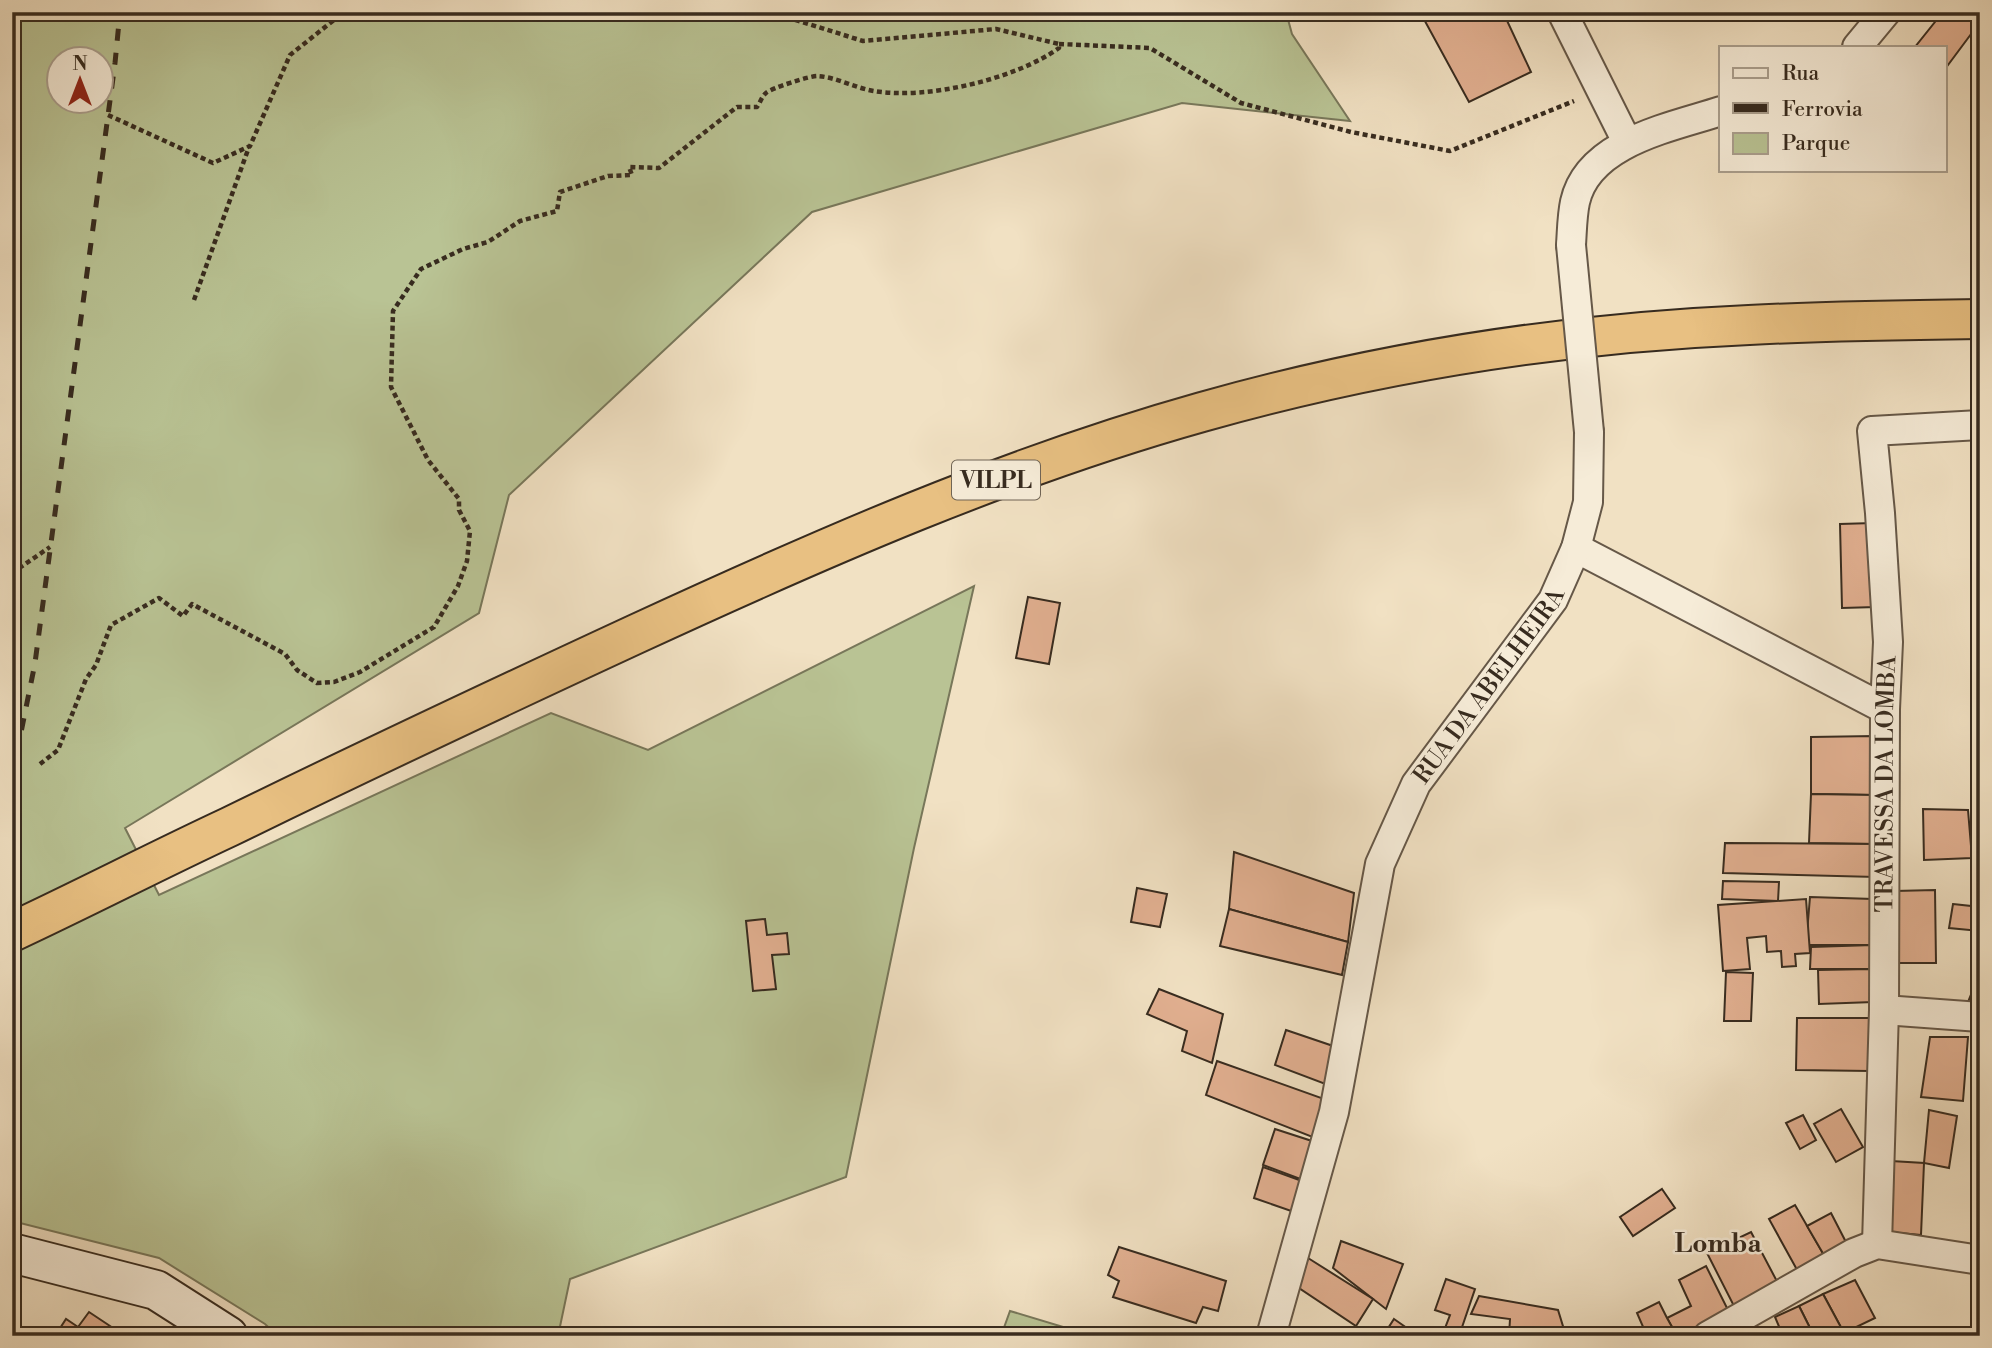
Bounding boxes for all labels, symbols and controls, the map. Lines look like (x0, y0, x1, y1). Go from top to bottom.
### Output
north arrow (46, 46, 116, 116)
legend (1719, 46, 1946, 172)
text: N (72, 52, 88, 76)
text: Rua (1782, 61, 1819, 87)
text: Ferrovia (1782, 97, 1863, 123)
text: Parque (1782, 131, 1850, 157)
road number: VILPL (952, 460, 1040, 500)
street label: RUA DA ABELHEIRA (1407, 584, 1572, 790)
street label: TRAVESSA DA LOMBA (1870, 655, 1903, 913)
district label: Lomba (1674, 1228, 1762, 1260)

